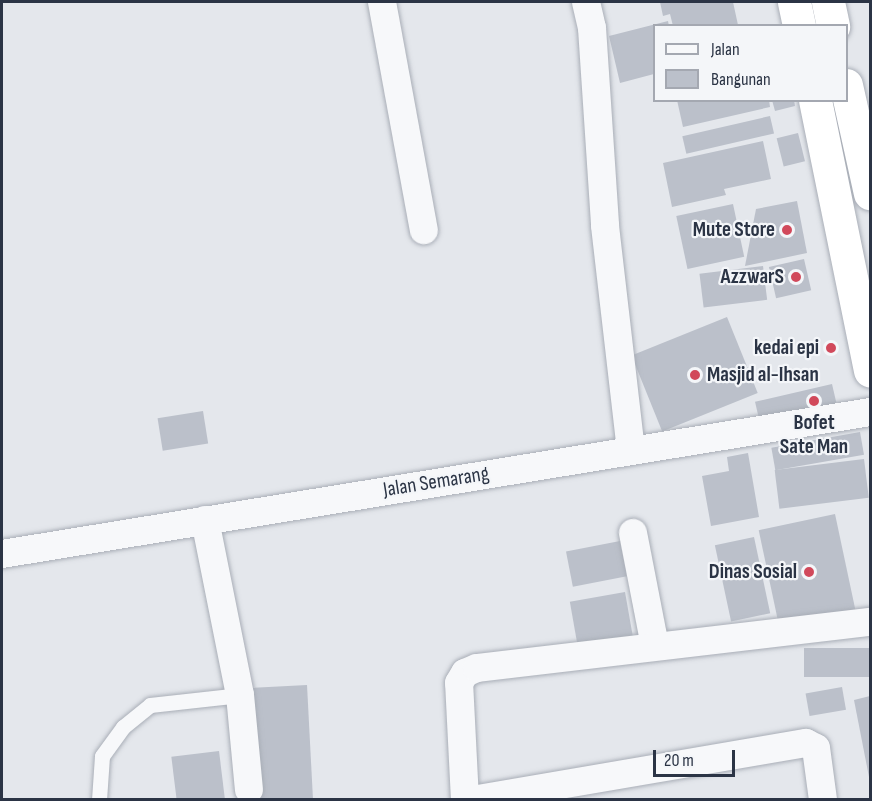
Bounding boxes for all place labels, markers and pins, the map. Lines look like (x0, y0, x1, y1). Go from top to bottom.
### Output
place label: Mute Store (693, 217, 775, 243)
marker: Mute Store (780, 223, 794, 237)
place label: AzzwarS (721, 264, 784, 290)
marker: AzzwarS (789, 270, 803, 284)
place label: kedai epi (754, 335, 819, 361)
marker: kedai epi (824, 341, 838, 355)
place label: Masjid al-Ihsan (707, 362, 819, 388)
marker: Masjid al-Ihsan (688, 368, 702, 382)
marker: Bofet Sate Man (807, 394, 821, 408)
place label: Bofet Sate Man (780, 410, 848, 460)
place label: Dinas Sosial (709, 559, 797, 585)
marker: Dinas Sosial (802, 565, 816, 579)

